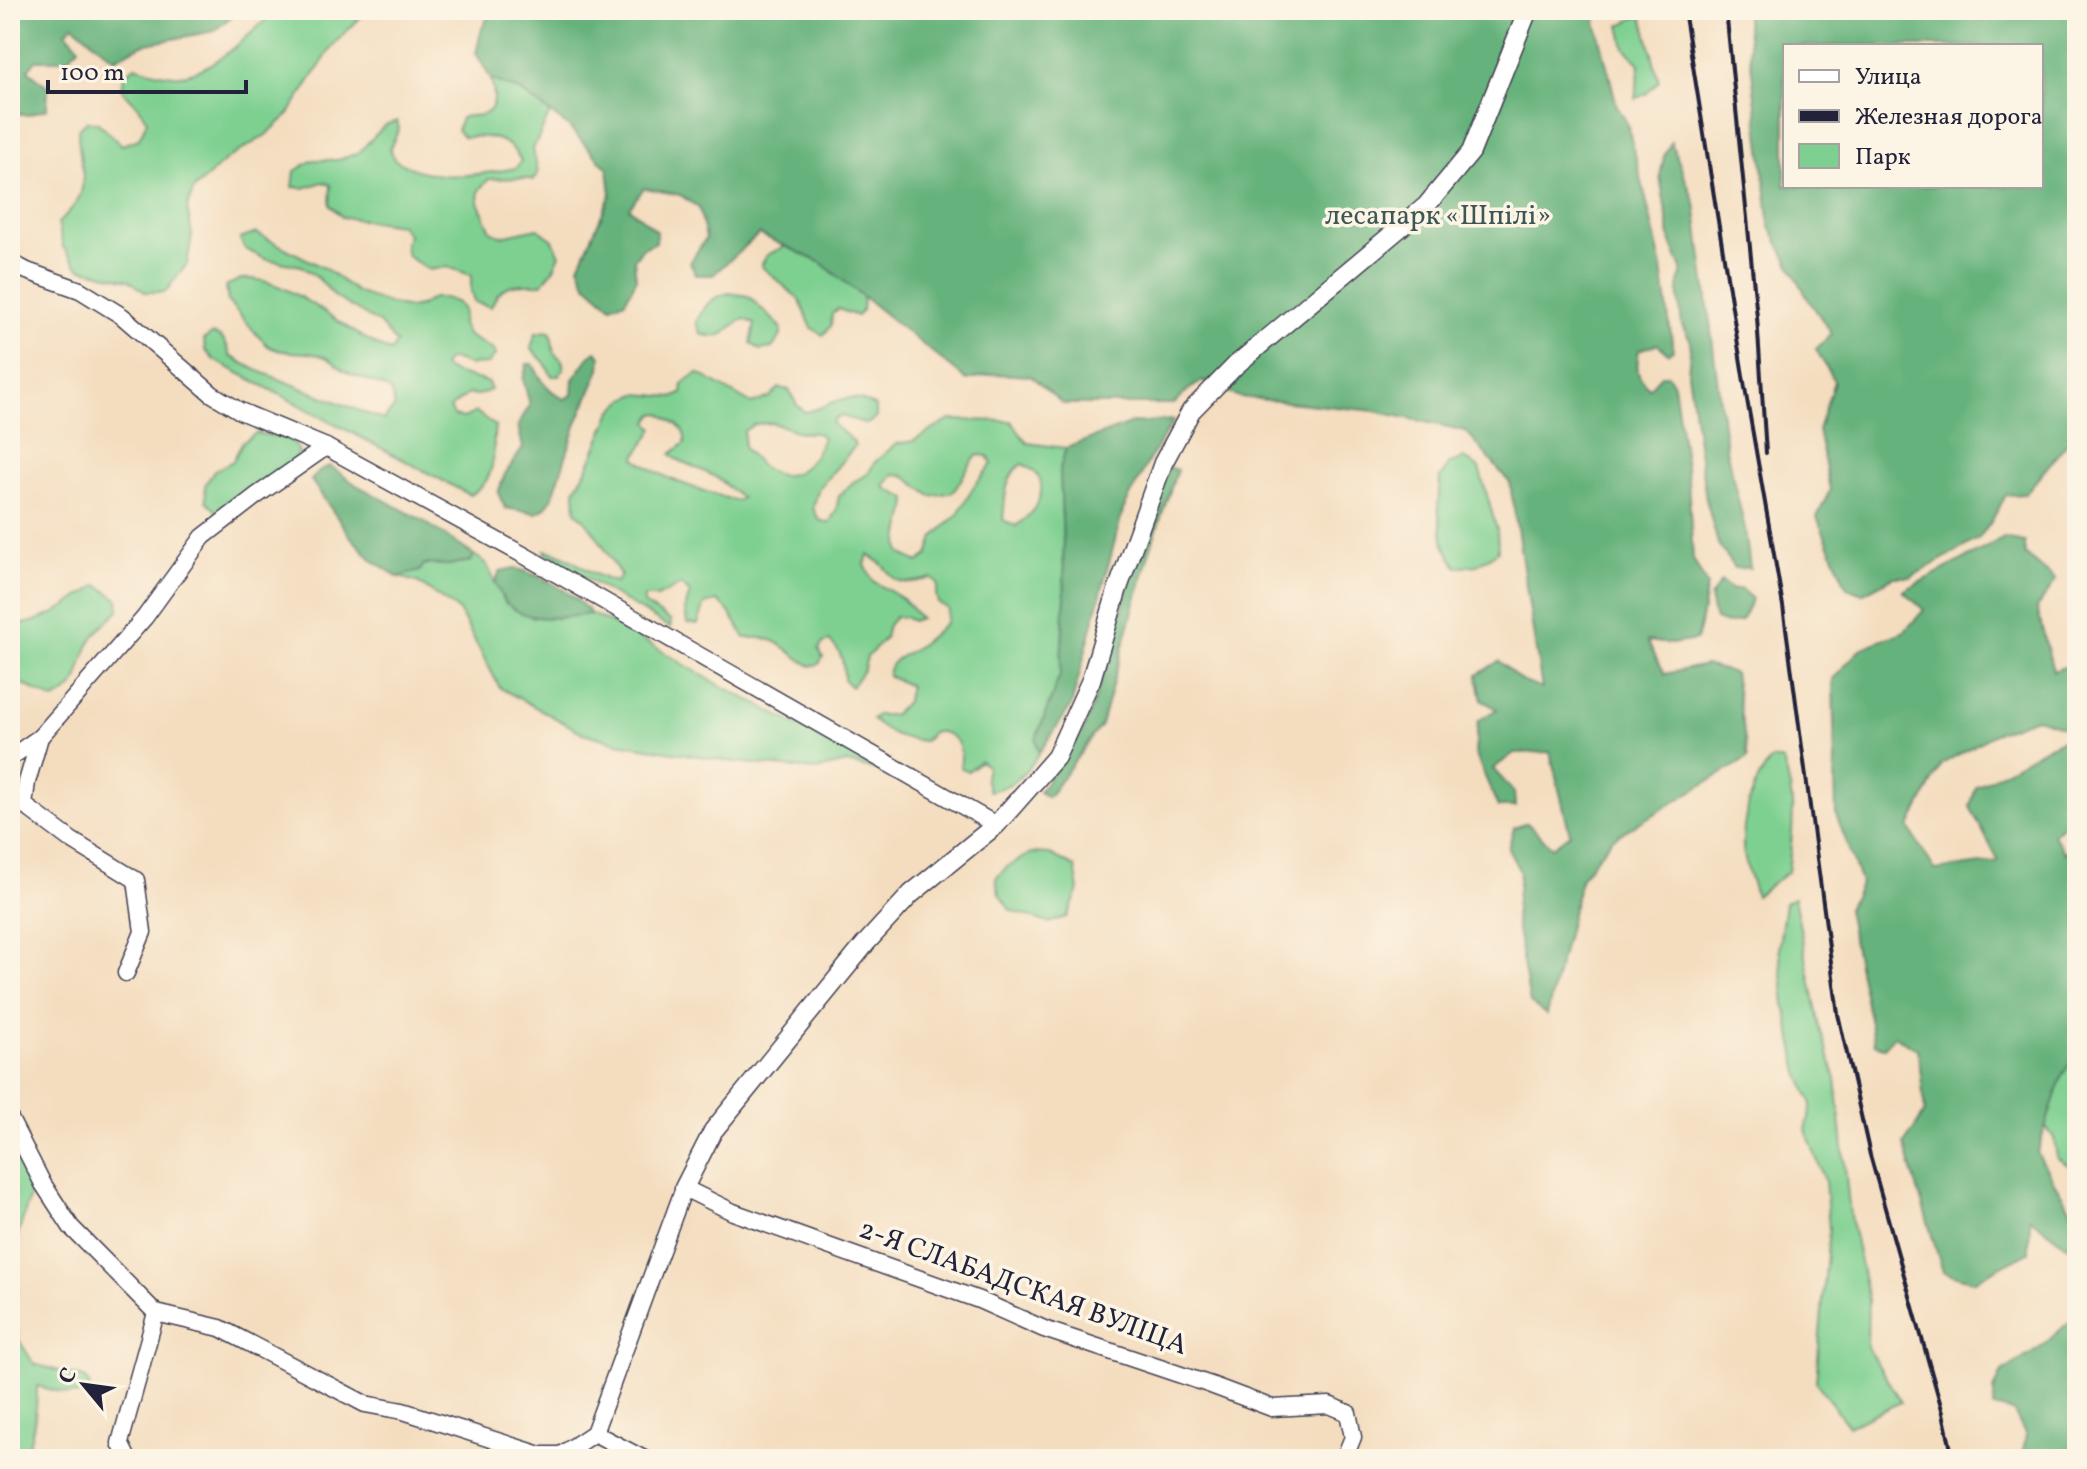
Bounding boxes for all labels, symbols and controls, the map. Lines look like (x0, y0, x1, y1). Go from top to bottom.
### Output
scale bar (48, 44, 246, 94)
legend (1783, 44, 2043, 188)
text: 100 m (60, 57, 125, 91)
text: Улица (1855, 61, 1922, 95)
text: Железная дорога (1855, 101, 2043, 135)
text: Парк (1855, 141, 1911, 175)
park label: лесапарк «Шпілі» (1325, 197, 1551, 236)
street label: 2-Я СЛАБАДСКАЯ ВУЛІЦА (853, 1210, 1193, 1366)
north arrow (44, 1345, 124, 1425)
text: С (52, 1363, 86, 1390)

